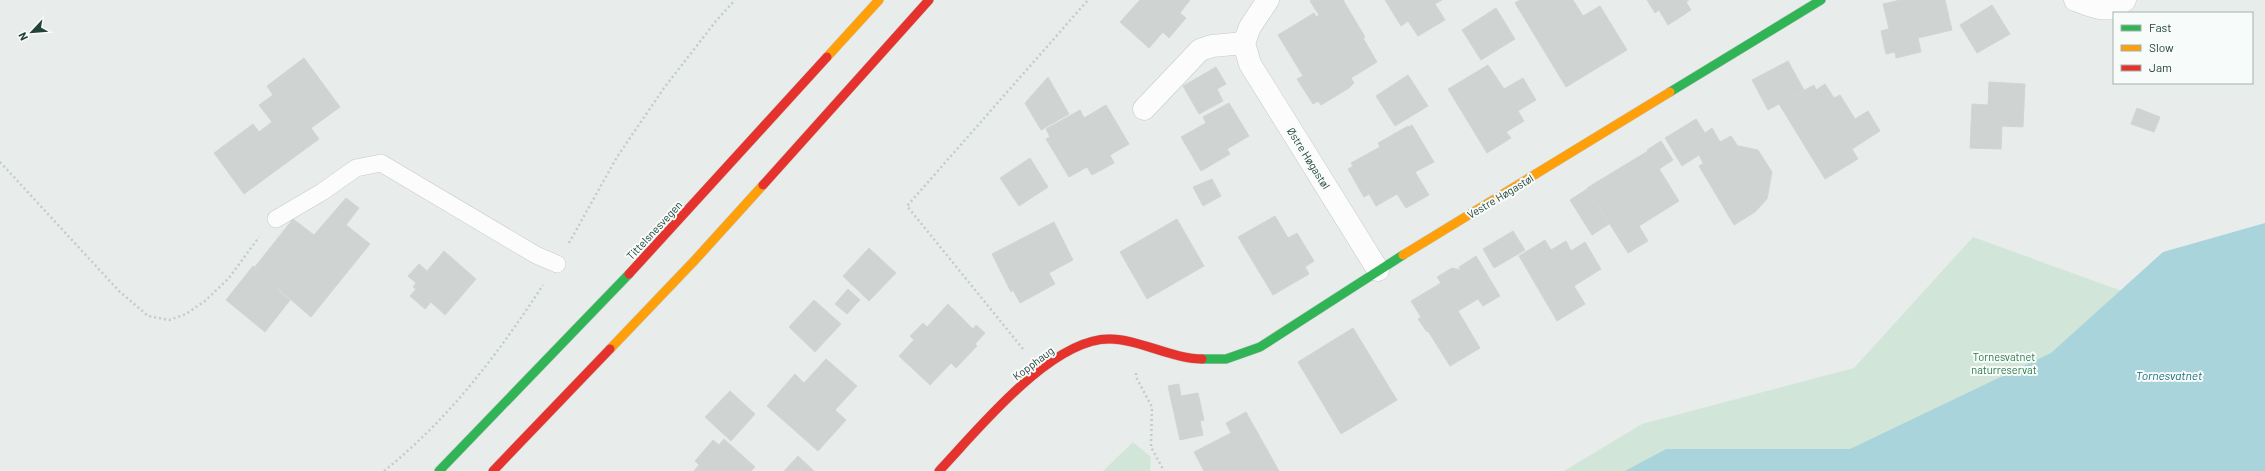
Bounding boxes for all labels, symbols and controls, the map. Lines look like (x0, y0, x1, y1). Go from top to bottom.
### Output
north arrow (12, 12, 52, 52)
legend (2113, 12, 2253, 84)
text: Fast (2149, 20, 2172, 34)
text: N (15, 30, 30, 43)
text: Slow (2149, 40, 2174, 54)
text: Jam (2149, 60, 2172, 74)
street label: Østre Høgastøl (1285, 125, 1333, 191)
street label: Vestre Høgastøl (1465, 171, 1535, 221)
street label: Tittelsnesvegen (623, 198, 685, 262)
street label: Kopphaug (1010, 343, 1056, 383)
park label: Tornesvatnet naturreservat (1971, 350, 2037, 376)
water label: Tornesvatnet (2136, 368, 2203, 382)

